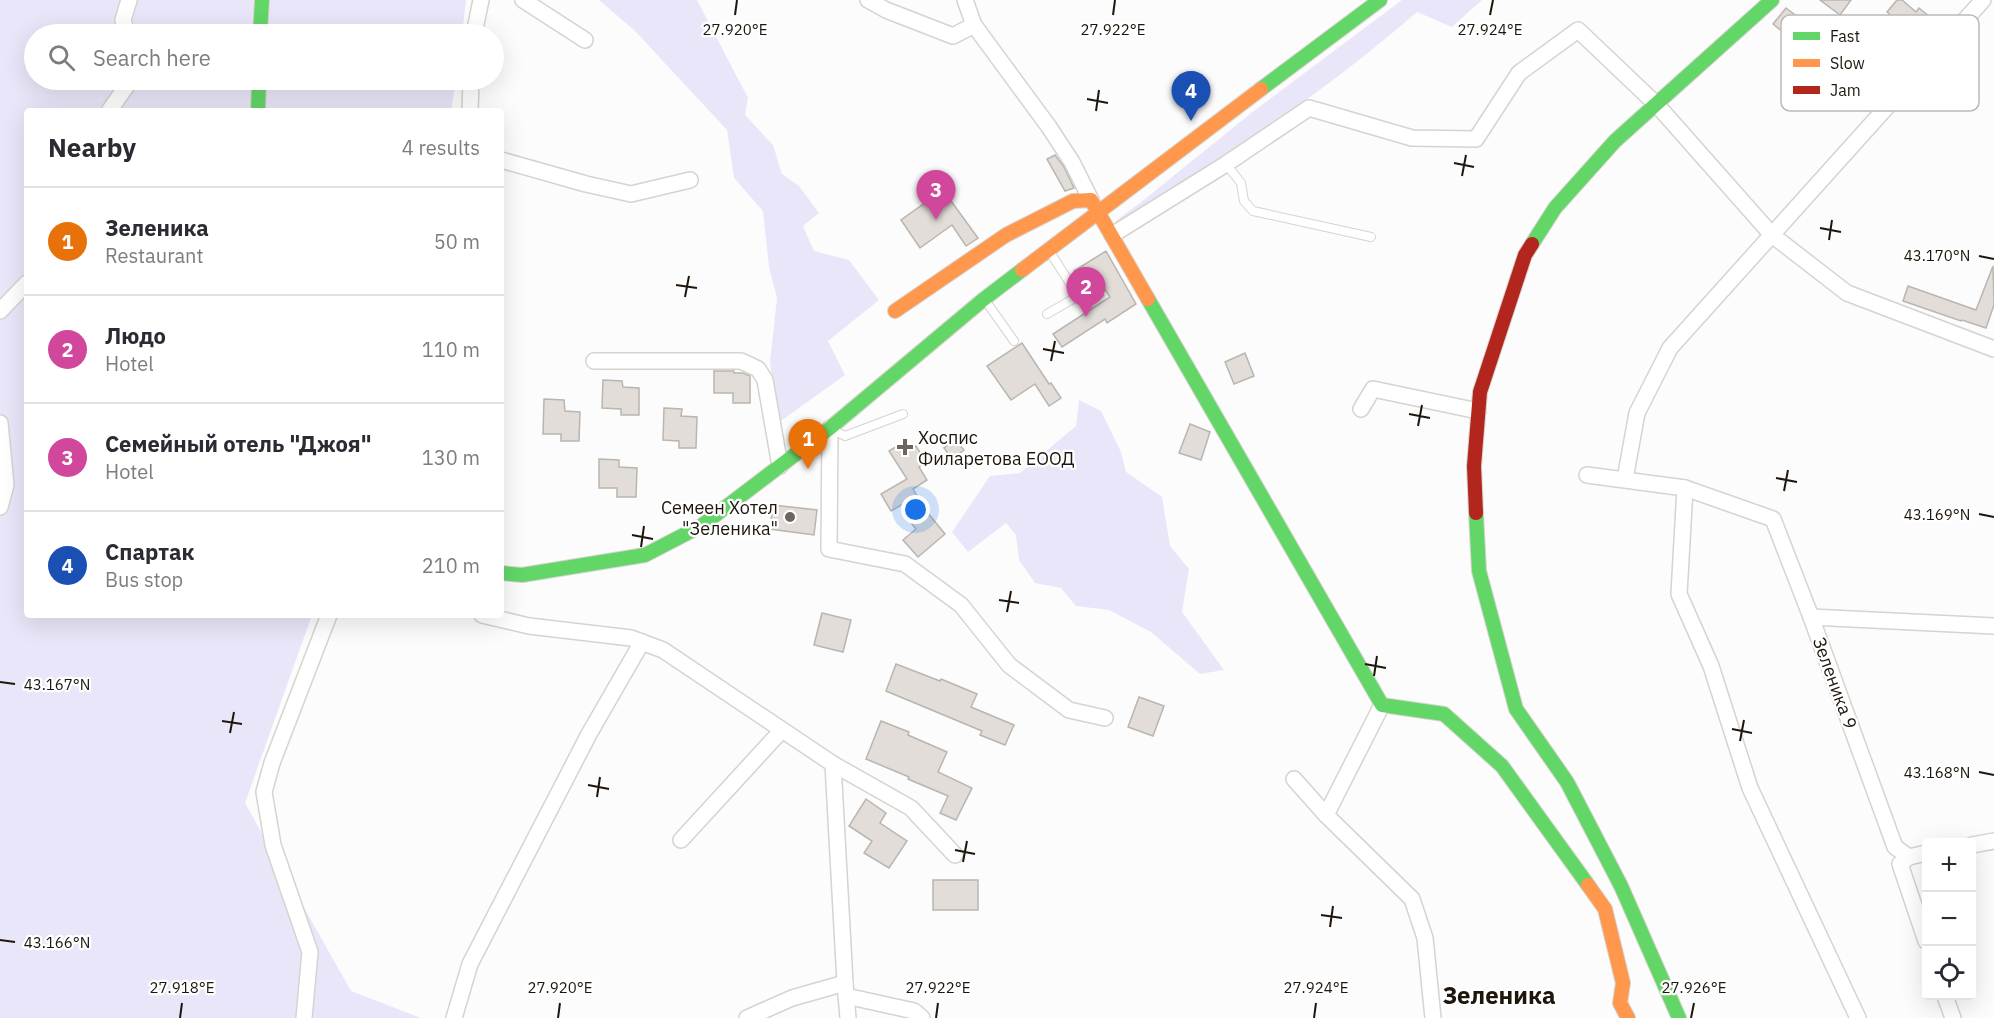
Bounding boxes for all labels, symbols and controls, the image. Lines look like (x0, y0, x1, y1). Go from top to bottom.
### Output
legend (1781, 15, 1979, 111)
text: 27.920°E (703, 20, 767, 39)
text: 27.922°E (1081, 20, 1145, 39)
text: 27.924°E (1458, 20, 1522, 39)
search box (24, 24, 504, 90)
text: Fast (1830, 26, 1860, 46)
icon: search (45, 41, 78, 74)
text: Search here (93, 43, 211, 72)
text: Slow (1830, 53, 1865, 73)
pin: 4 (1172, 72, 1210, 121)
text: Jam (1830, 80, 1861, 100)
text: Nearby (48, 130, 136, 164)
text: 4 results (402, 134, 480, 161)
pin: 3 (916, 170, 956, 220)
text: Зеленика (105, 213, 209, 242)
text: 1 (62, 228, 74, 255)
text: 50 m (434, 228, 480, 255)
text: Restaurant (105, 242, 203, 269)
text: 43.170°N (1904, 246, 1970, 265)
pin: 2 (1066, 268, 1106, 317)
text: Людо (105, 321, 166, 350)
text: 2 (62, 336, 74, 363)
text: 110 m (422, 336, 480, 363)
text: Hotel (105, 350, 154, 377)
pin: 1 (788, 420, 828, 469)
place label: Хоспис Филаретова ЕООД (918, 426, 1075, 470)
text: Семейный отель "Джоя" (105, 429, 372, 458)
marker: Хоспис Филаретова ЕООД (896, 438, 914, 456)
text: 3 (62, 444, 74, 471)
text: 130 m (422, 444, 480, 471)
text: Hotel (105, 458, 154, 485)
your location (901, 495, 930, 524)
place label: Семеен Хотел "Зеленика" (661, 496, 778, 540)
text: 43.169°N (1904, 505, 1970, 524)
marker: Семеен Хотел "Зеленика" (783, 510, 797, 524)
text: Спартак (105, 537, 195, 566)
text: 4 (62, 552, 74, 579)
text: 210 m (422, 552, 480, 579)
text: Bus stop (105, 566, 183, 593)
street label: Зеленика 9 (1808, 634, 1862, 732)
text: 43.167°N (24, 675, 90, 694)
text: 43.168°N (1904, 763, 1970, 782)
map controls (1922, 838, 1976, 1000)
button: + (1922, 838, 1976, 892)
button: − (1922, 892, 1976, 946)
text: 43.166°N (24, 933, 90, 952)
button: locate (1922, 946, 1976, 1000)
text: 27.918°E (150, 978, 214, 997)
text: 27.920°E (528, 978, 592, 997)
text: 27.922°E (906, 978, 970, 997)
text: 27.924°E (1284, 978, 1348, 997)
text: 27.926°E (1662, 978, 1726, 997)
district label: Зеленика (1442, 979, 1556, 1011)

